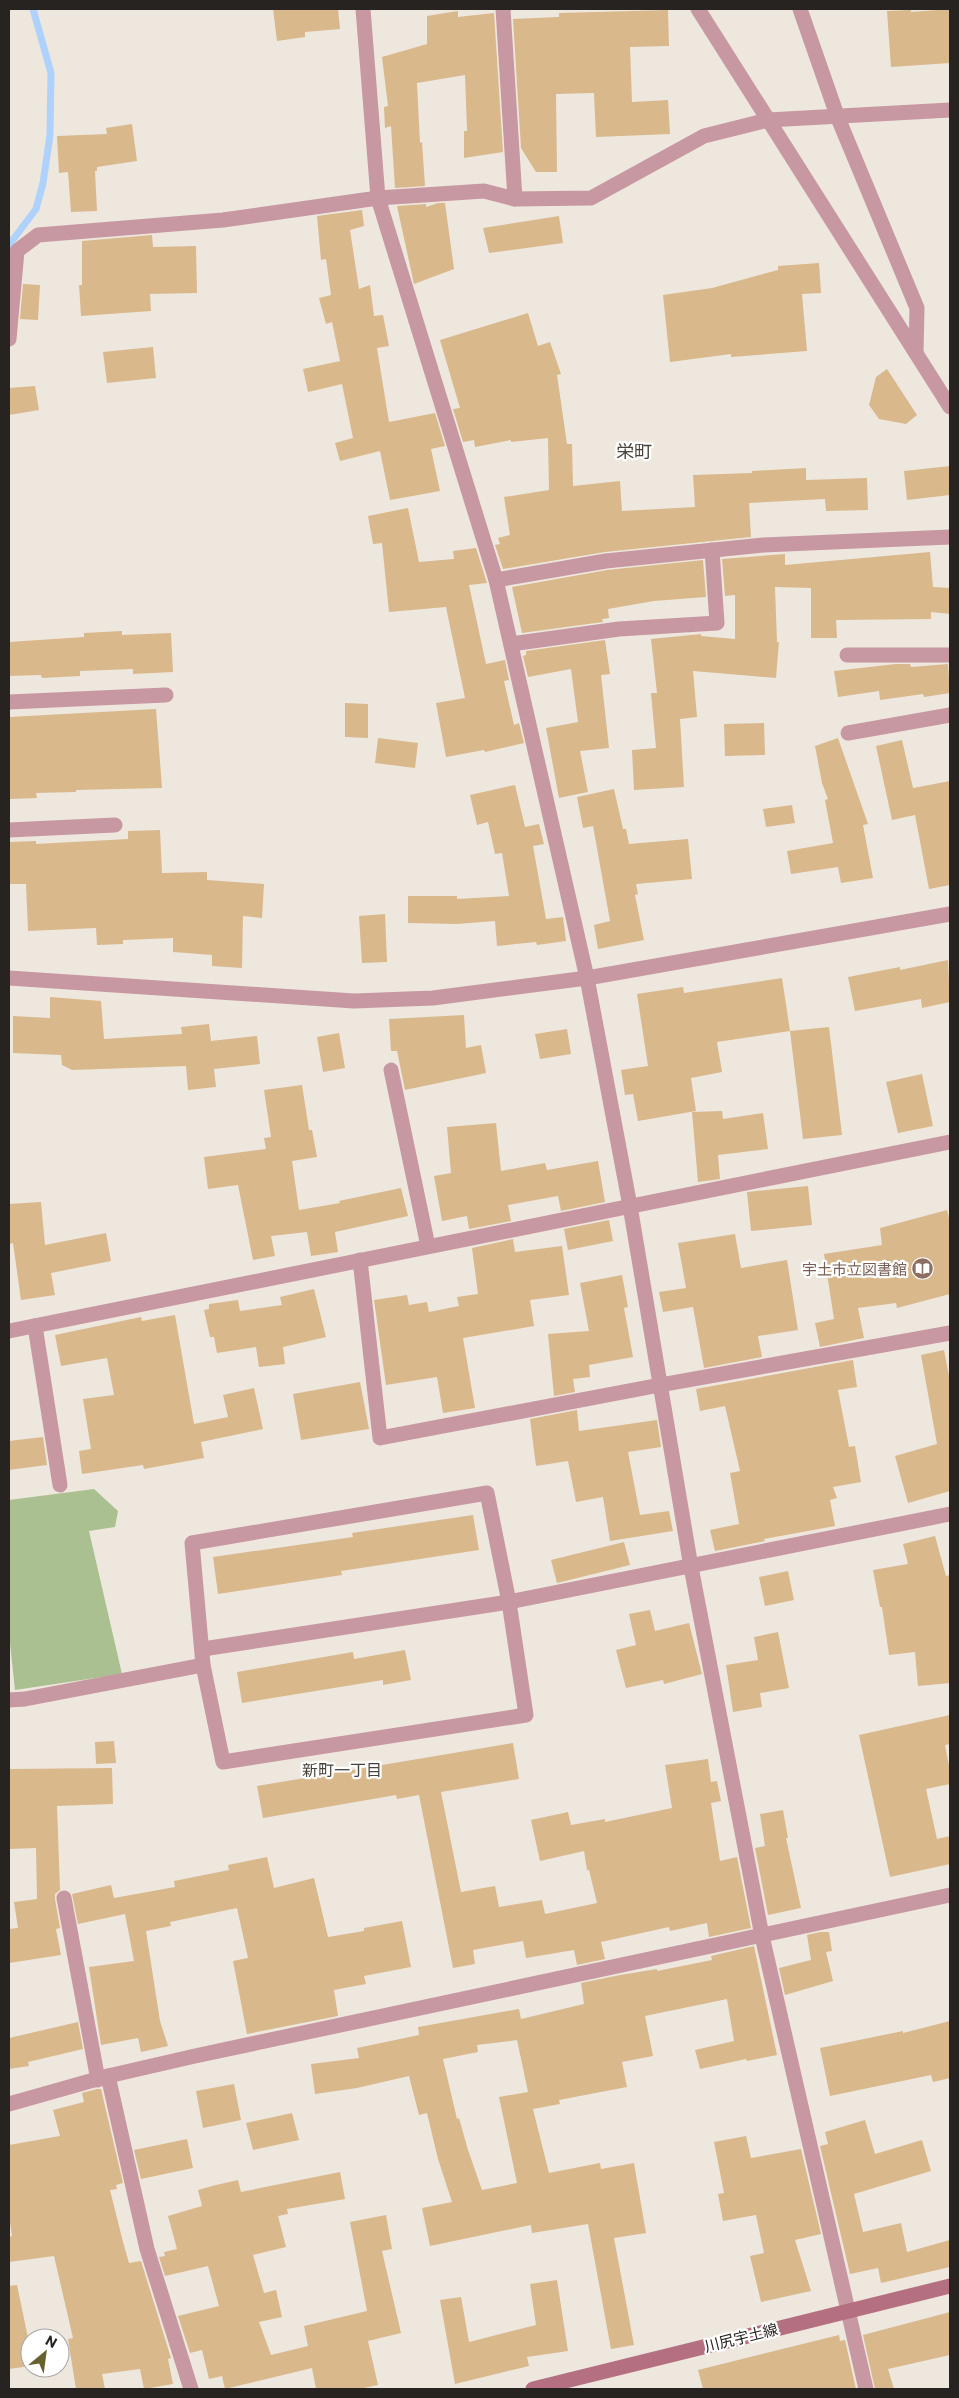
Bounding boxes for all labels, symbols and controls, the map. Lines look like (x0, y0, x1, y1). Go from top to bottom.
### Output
district label: 栄町 (616, 440, 652, 462)
library icon: 宇土市立図書館 (911, 1257, 935, 1281)
place label: 宇土市立図書館 (802, 1260, 907, 1278)
district label: 新町一丁目 (302, 1760, 382, 1779)
street label: 川尻宇土線 (702, 2319, 780, 2355)
north arrow (20, 2328, 70, 2378)
text: N (43, 2331, 60, 2351)

